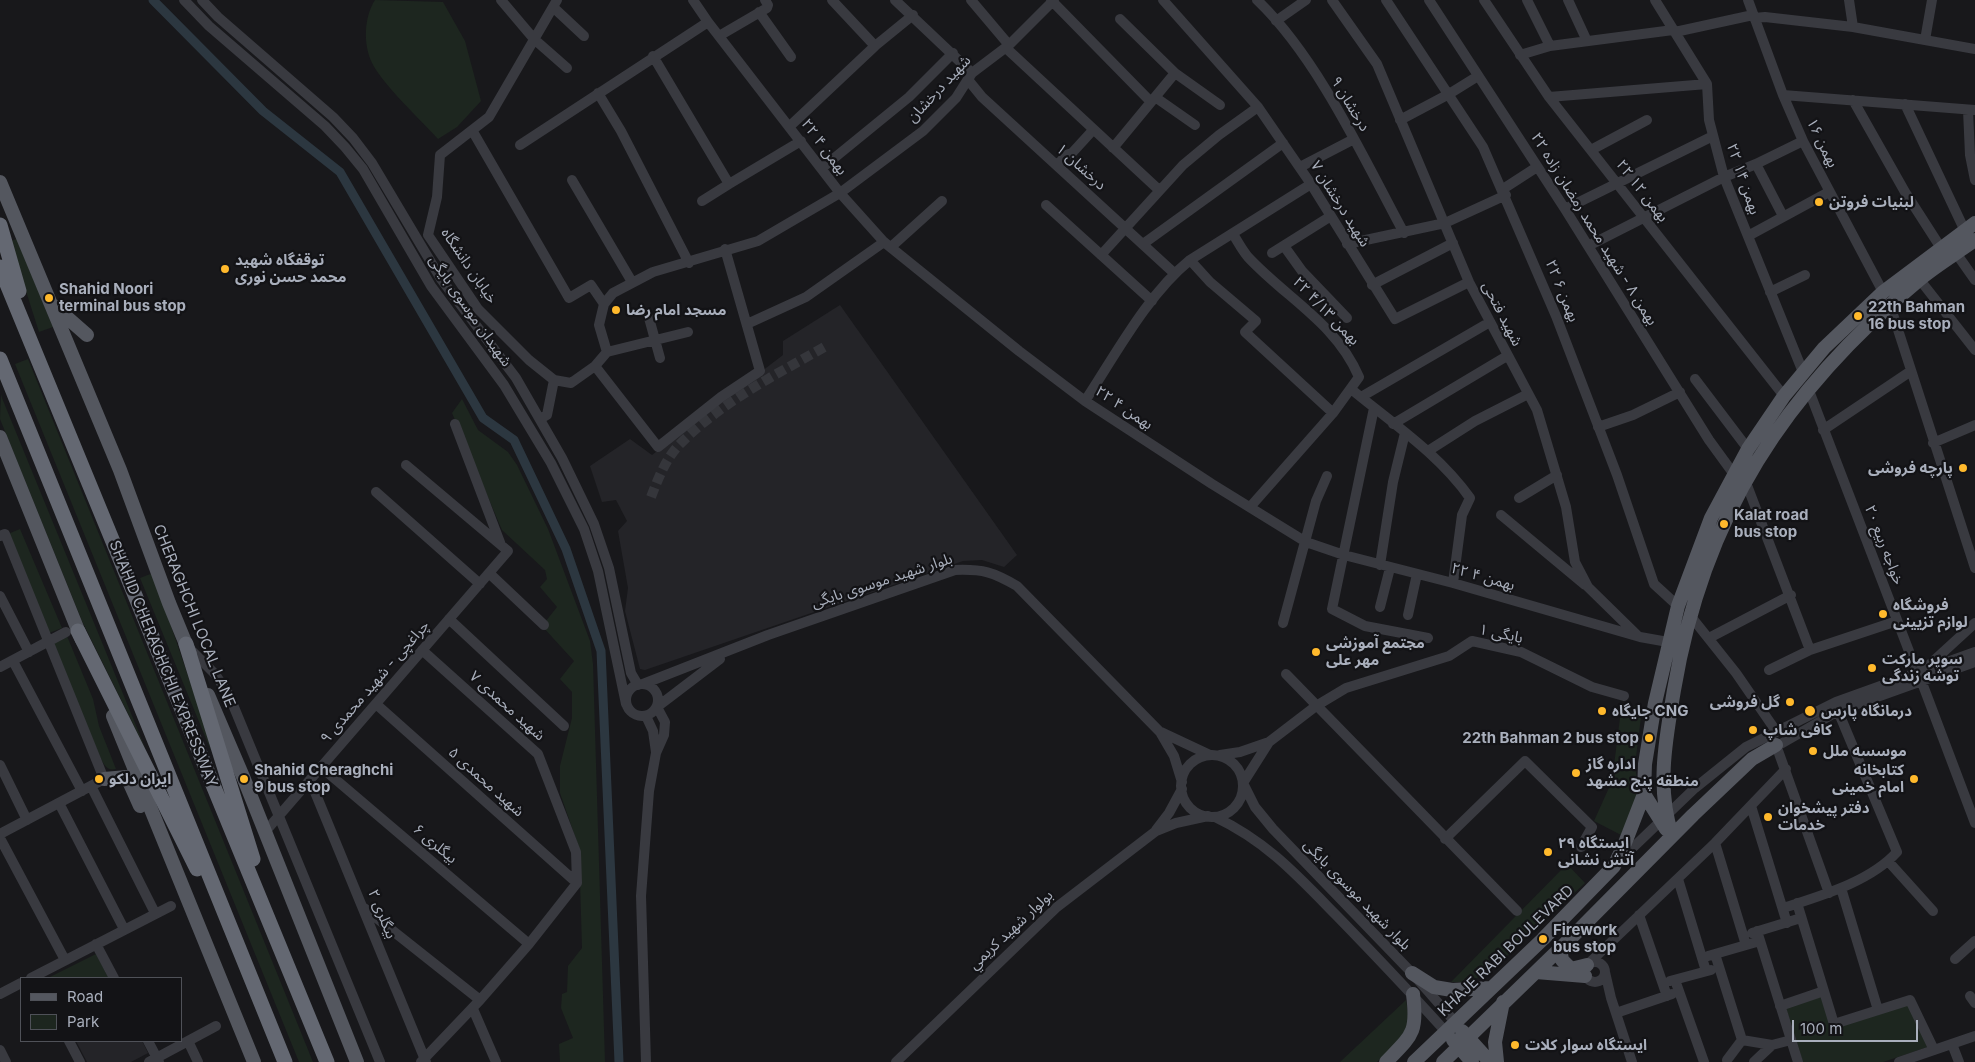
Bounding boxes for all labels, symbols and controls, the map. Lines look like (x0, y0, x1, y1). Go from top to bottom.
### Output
street label: شهید درخشان (903, 52, 975, 126)
street label: درخشان ۹ (1327, 73, 1373, 135)
street label: ۲۲ بهمن ۴ (797, 115, 851, 179)
street label: بهمن ۱۶ (1802, 115, 1842, 171)
street label: ۲۲ بهمن ۸ - شهید محمد رمضان زاده (1527, 129, 1661, 329)
street label: درخشان ۱ (1052, 140, 1110, 194)
street label: ۲۲ بهمن ۱۴ (1722, 141, 1764, 217)
street label: ۲۲ بهمن ۱۲ (1612, 156, 1672, 226)
street label: شهید درخشان ۷ (1306, 158, 1374, 250)
place label: لبنیات فروتن (1829, 193, 1914, 211)
marker: لبنیات فروتن (1813, 196, 1825, 208)
street label: خیابان دانشگاه (437, 225, 501, 307)
place label: توقفگاه شهید محمد حسن نوری (235, 251, 346, 286)
street label: شهیدان موسوی بایگی (425, 252, 515, 370)
street label: ۲۲ بهمن ۶ (1541, 257, 1583, 325)
marker: توقفگاه شهید محمد حسن نوری (219, 263, 231, 275)
street label: ۲۲ بهمن ۴/۱۳ (1289, 273, 1363, 349)
street label: شهید فتحی (1478, 279, 1526, 349)
place label: Shahid Noori terminal bus stop (59, 280, 186, 315)
marker: Shahid Noori terminal bus stop (43, 292, 55, 304)
place label: 22th Bahman 16 bus stop (1868, 298, 1965, 333)
place label: مسجد امام رضا (626, 301, 726, 319)
marker: مسجد امام رضا (610, 304, 622, 316)
marker: 22th Bahman 16 bus stop (1852, 310, 1864, 322)
street label: ۲۲ بهمن ۴ (1092, 382, 1156, 434)
place label: پارچه فروشی (1868, 459, 1953, 477)
marker: پارچه فروشی (1957, 462, 1969, 474)
street label: خواجه ربیع ۲۰ (1861, 503, 1907, 587)
place label: Kalat road bus stop (1734, 506, 1809, 541)
marker: Kalat road bus stop (1718, 518, 1730, 530)
street label: CHERAGHCHI LOCAL LANE (149, 522, 239, 710)
street label: SHAHID CHERAGHCHI EXPRESSWAY (105, 538, 221, 790)
street label: بلوار شهید موسوی بایگی (809, 550, 955, 612)
street label: ۲۲ بهمن ۴ (1449, 559, 1517, 595)
place label: فروشگاه لوازم تزیینی (1893, 596, 1968, 631)
marker: فروشگاه لوازم تزیینی (1877, 608, 1889, 620)
street label: ۹ چراغچی - شهید محمدی (317, 617, 433, 747)
street label: بایگی ۱ (1477, 621, 1525, 647)
place label: مجتمع آموزشی مهر علی (1326, 634, 1425, 669)
marker: مجتمع آموزشی مهر علی (1310, 646, 1322, 658)
place label: سوپر مارکت توشه زندگی (1882, 650, 1963, 685)
marker: سوپر مارکت توشه زندگی (1866, 662, 1878, 674)
street label: شهید محمدی ۷ (466, 667, 548, 745)
place label: گل فروشی (1710, 693, 1780, 711)
marker: گل فروشی (1784, 696, 1796, 708)
place label: جایگاه CNG (1612, 702, 1688, 720)
place label: درمانگاه پارس (1821, 702, 1912, 720)
marker: درمانگاه پارس (1803, 704, 1817, 718)
marker: جایگاه CNG (1596, 705, 1608, 717)
place label: کافی شاپ (1763, 721, 1832, 739)
marker: کافی شاپ (1747, 724, 1759, 736)
place label: 22th Bahman 2 bus stop (1462, 729, 1639, 747)
marker: 22th Bahman 2 bus stop (1643, 732, 1655, 744)
place label: موسسه ملل (1823, 742, 1907, 760)
street label: شهید محمدی ۵ (445, 743, 527, 821)
marker: موسسه ملل (1807, 745, 1819, 757)
place label: اداره گاز منطقه پنج مشهد (1586, 755, 1699, 790)
place label: Shahid Cheraghchi 9 bus stop (254, 761, 393, 796)
place label: کتابخانه امام خمینی (1832, 761, 1904, 796)
marker: اداره گاز منطقه پنج مشهد (1570, 767, 1582, 779)
place label: ایران دلکو (109, 770, 171, 788)
marker: ایران دلکو (93, 773, 105, 785)
marker: Shahid Cheraghchi 9 bus stop (238, 773, 250, 785)
marker: کتابخانه امام خمینی (1908, 773, 1920, 785)
place label: دفتر پیشخوان خدمات (1778, 799, 1869, 834)
marker: دفتر پیشخوان خدمات (1762, 811, 1774, 823)
street label: بیگلری ۶ (409, 820, 461, 868)
place label: ایستگاه ۲۹ آتش نشانی (1558, 834, 1634, 869)
street label: بلوار شهید موسوی بایگی (1299, 836, 1415, 954)
marker: ایستگاه ۲۹ آتش نشانی (1542, 846, 1554, 858)
street label: KHAJE RABI BOULEVARD (1434, 881, 1578, 1021)
street label: بولوار شهيد كريمي (965, 886, 1057, 974)
street label: بیگلری ۲ (364, 887, 400, 941)
place label: Firework bus stop (1553, 921, 1617, 956)
marker: Firework bus stop (1537, 933, 1549, 945)
legend (20, 977, 182, 1042)
text: Road (67, 987, 103, 1006)
scale bar (1795, 1010, 1921, 1042)
text: Park (67, 1012, 99, 1031)
text: 100 m (1800, 1019, 1842, 1038)
place label: ایستگاه سوار کلات (1525, 1036, 1647, 1054)
marker: ایستگاه سوار کلات (1509, 1039, 1521, 1051)

